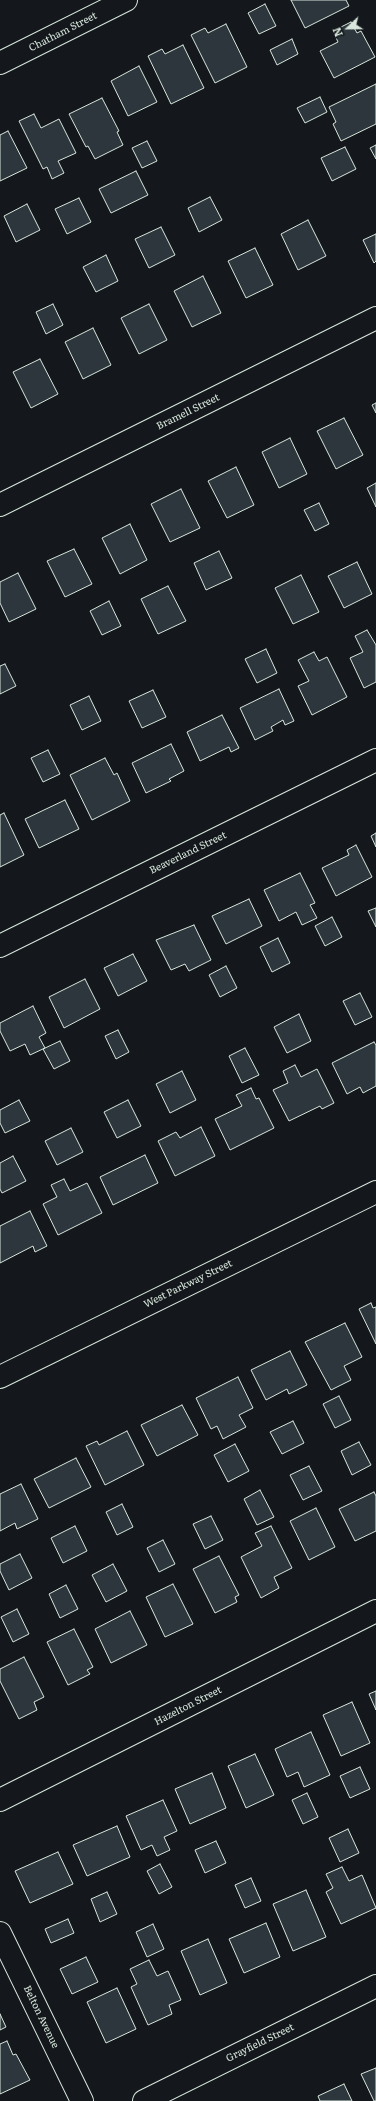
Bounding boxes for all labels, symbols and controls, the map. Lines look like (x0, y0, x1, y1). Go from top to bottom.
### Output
north arrow (328, 8, 368, 48)
street label: Chatham Street (27, 10, 99, 54)
text: N (328, 25, 346, 40)
street label: Bramell Street (155, 392, 221, 432)
street label: Beaverland Street (148, 829, 228, 877)
street label: West Parkway Street (142, 1257, 234, 1311)
street label: Hazelton Street (152, 1684, 224, 1728)
street label: Belton Avenue (21, 1984, 61, 2050)
street label: Grayfield Street (224, 2021, 296, 2065)

